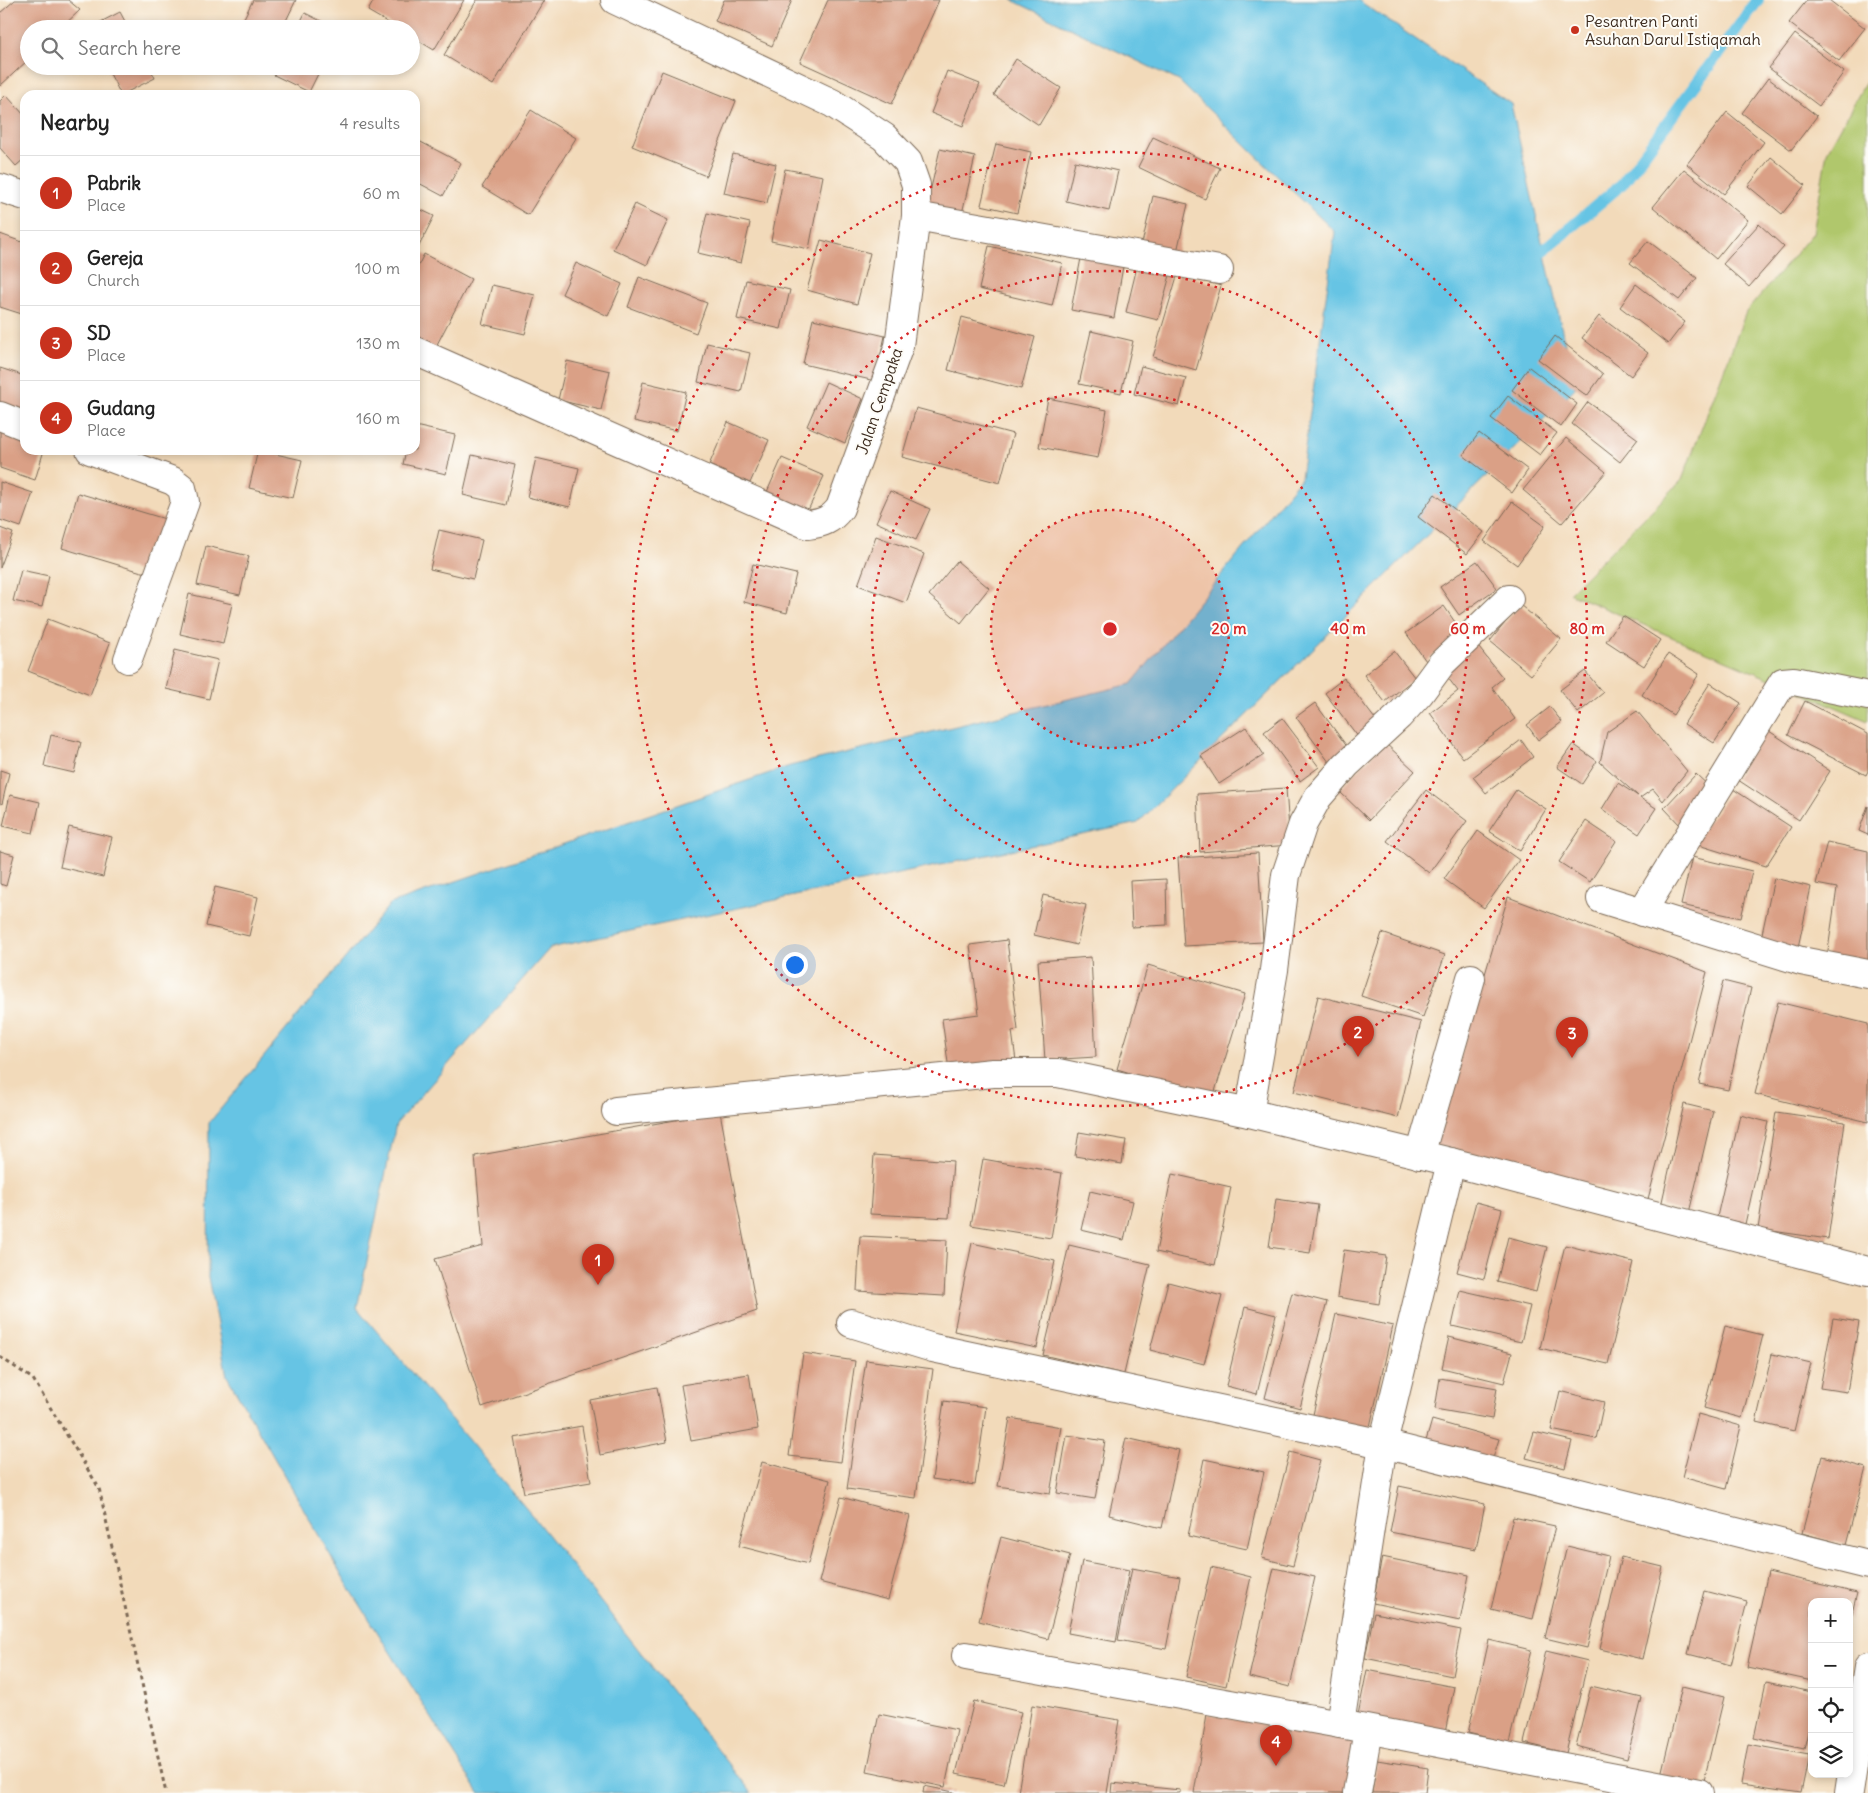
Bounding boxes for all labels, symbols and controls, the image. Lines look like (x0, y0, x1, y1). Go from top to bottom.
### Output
place label: Pesantren Panti Asuhan Darul Istiqamah (1585, 11, 1761, 49)
search box (20, 20, 420, 75)
marker: Pesantren Panti Asuhan Darul Istiqamah (1569, 24, 1581, 36)
icon: search (38, 34, 66, 62)
text: Search here (78, 36, 181, 60)
text: Nearby (40, 109, 110, 136)
text: 4 results (339, 113, 400, 133)
text: Pabrik (87, 171, 141, 195)
text: 1 (53, 183, 59, 203)
text: 60 m (362, 183, 400, 203)
text: Place (87, 195, 126, 215)
text: Gereja (87, 246, 143, 270)
text: 2 (52, 258, 60, 278)
text: 100 m (355, 258, 400, 278)
text: Church (87, 270, 140, 290)
text: SD (87, 321, 111, 345)
text: 3 (51, 333, 61, 353)
text: 130 m (356, 333, 400, 353)
text: Place (87, 345, 126, 365)
street label: Jalan Cempaka (851, 345, 907, 457)
text: Gudang (87, 396, 155, 420)
text: 4 (51, 408, 61, 428)
text: 160 m (356, 408, 400, 428)
text: Place (87, 420, 126, 440)
text: 20 m (1212, 619, 1246, 638)
text: 40 m (1330, 619, 1366, 638)
text: 60 m (1450, 619, 1486, 638)
text: 80 m (1569, 619, 1605, 638)
centre of rings (1101, 620, 1119, 638)
your location (782, 952, 808, 978)
pin: 2 (1342, 1016, 1374, 1057)
pin: 3 (1556, 1017, 1588, 1058)
pin: 1 (582, 1244, 614, 1285)
map controls (1808, 1598, 1853, 1778)
button: + (1808, 1598, 1853, 1643)
button: − (1808, 1643, 1853, 1688)
button: locate (1808, 1688, 1853, 1733)
pin: 4 (1260, 1725, 1292, 1766)
button: layers (1808, 1733, 1853, 1778)

